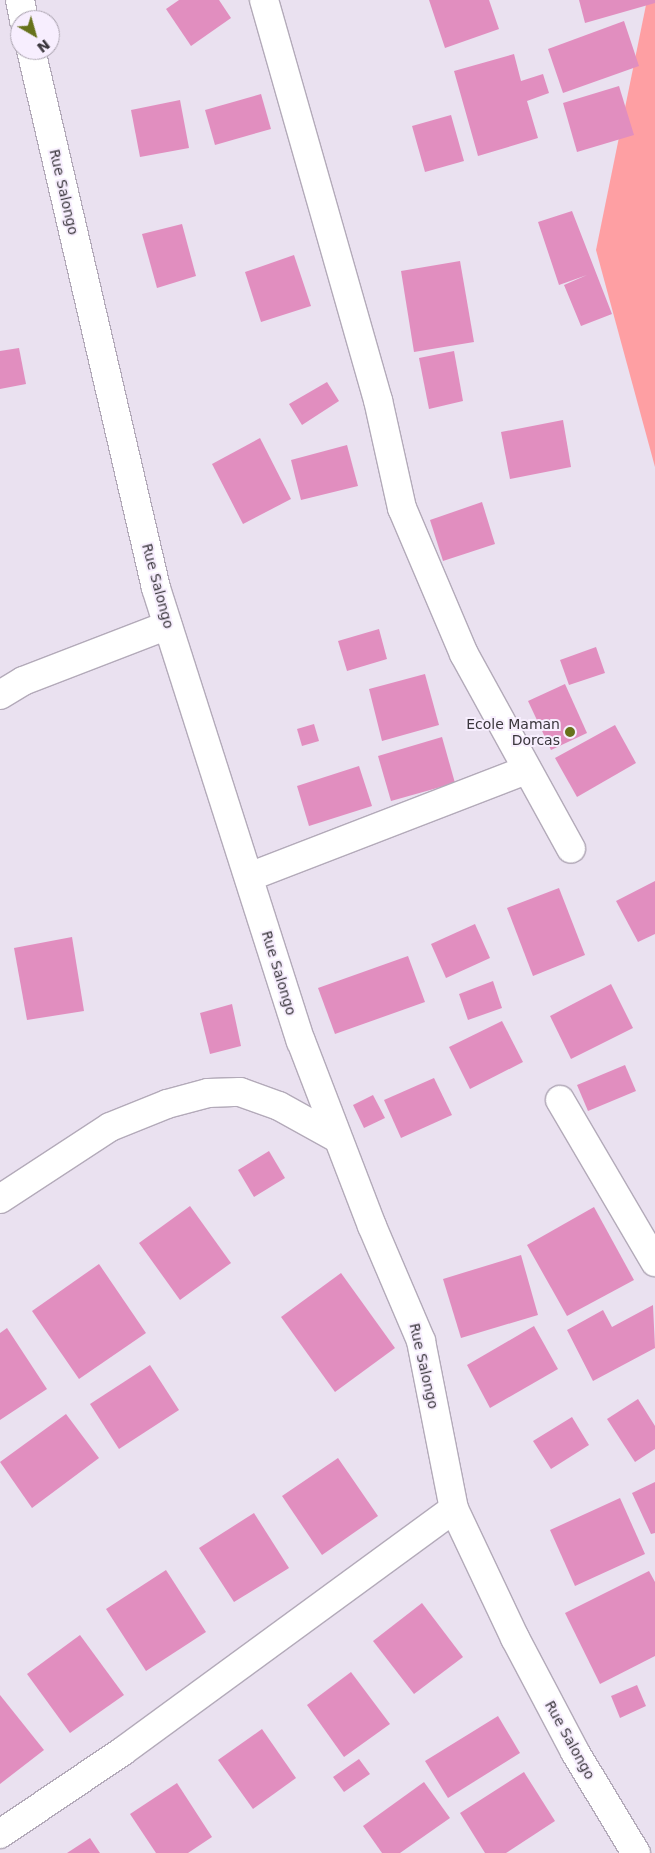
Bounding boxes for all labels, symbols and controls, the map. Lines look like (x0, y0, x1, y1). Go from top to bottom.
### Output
north arrow (10, 10, 60, 60)
text: N (34, 36, 53, 56)
street label: Rue Salongo (46, 148, 82, 236)
street label: Rue Salongo (139, 542, 177, 630)
place label: Ecole Maman Dorcas (466, 716, 560, 749)
marker: Ecole Maman Dorcas (564, 726, 576, 738)
street label: Rue Salongo (258, 929, 300, 1017)
street label: Rue Salongo (406, 1322, 442, 1410)
street label: Rue Salongo (541, 1698, 599, 1782)

